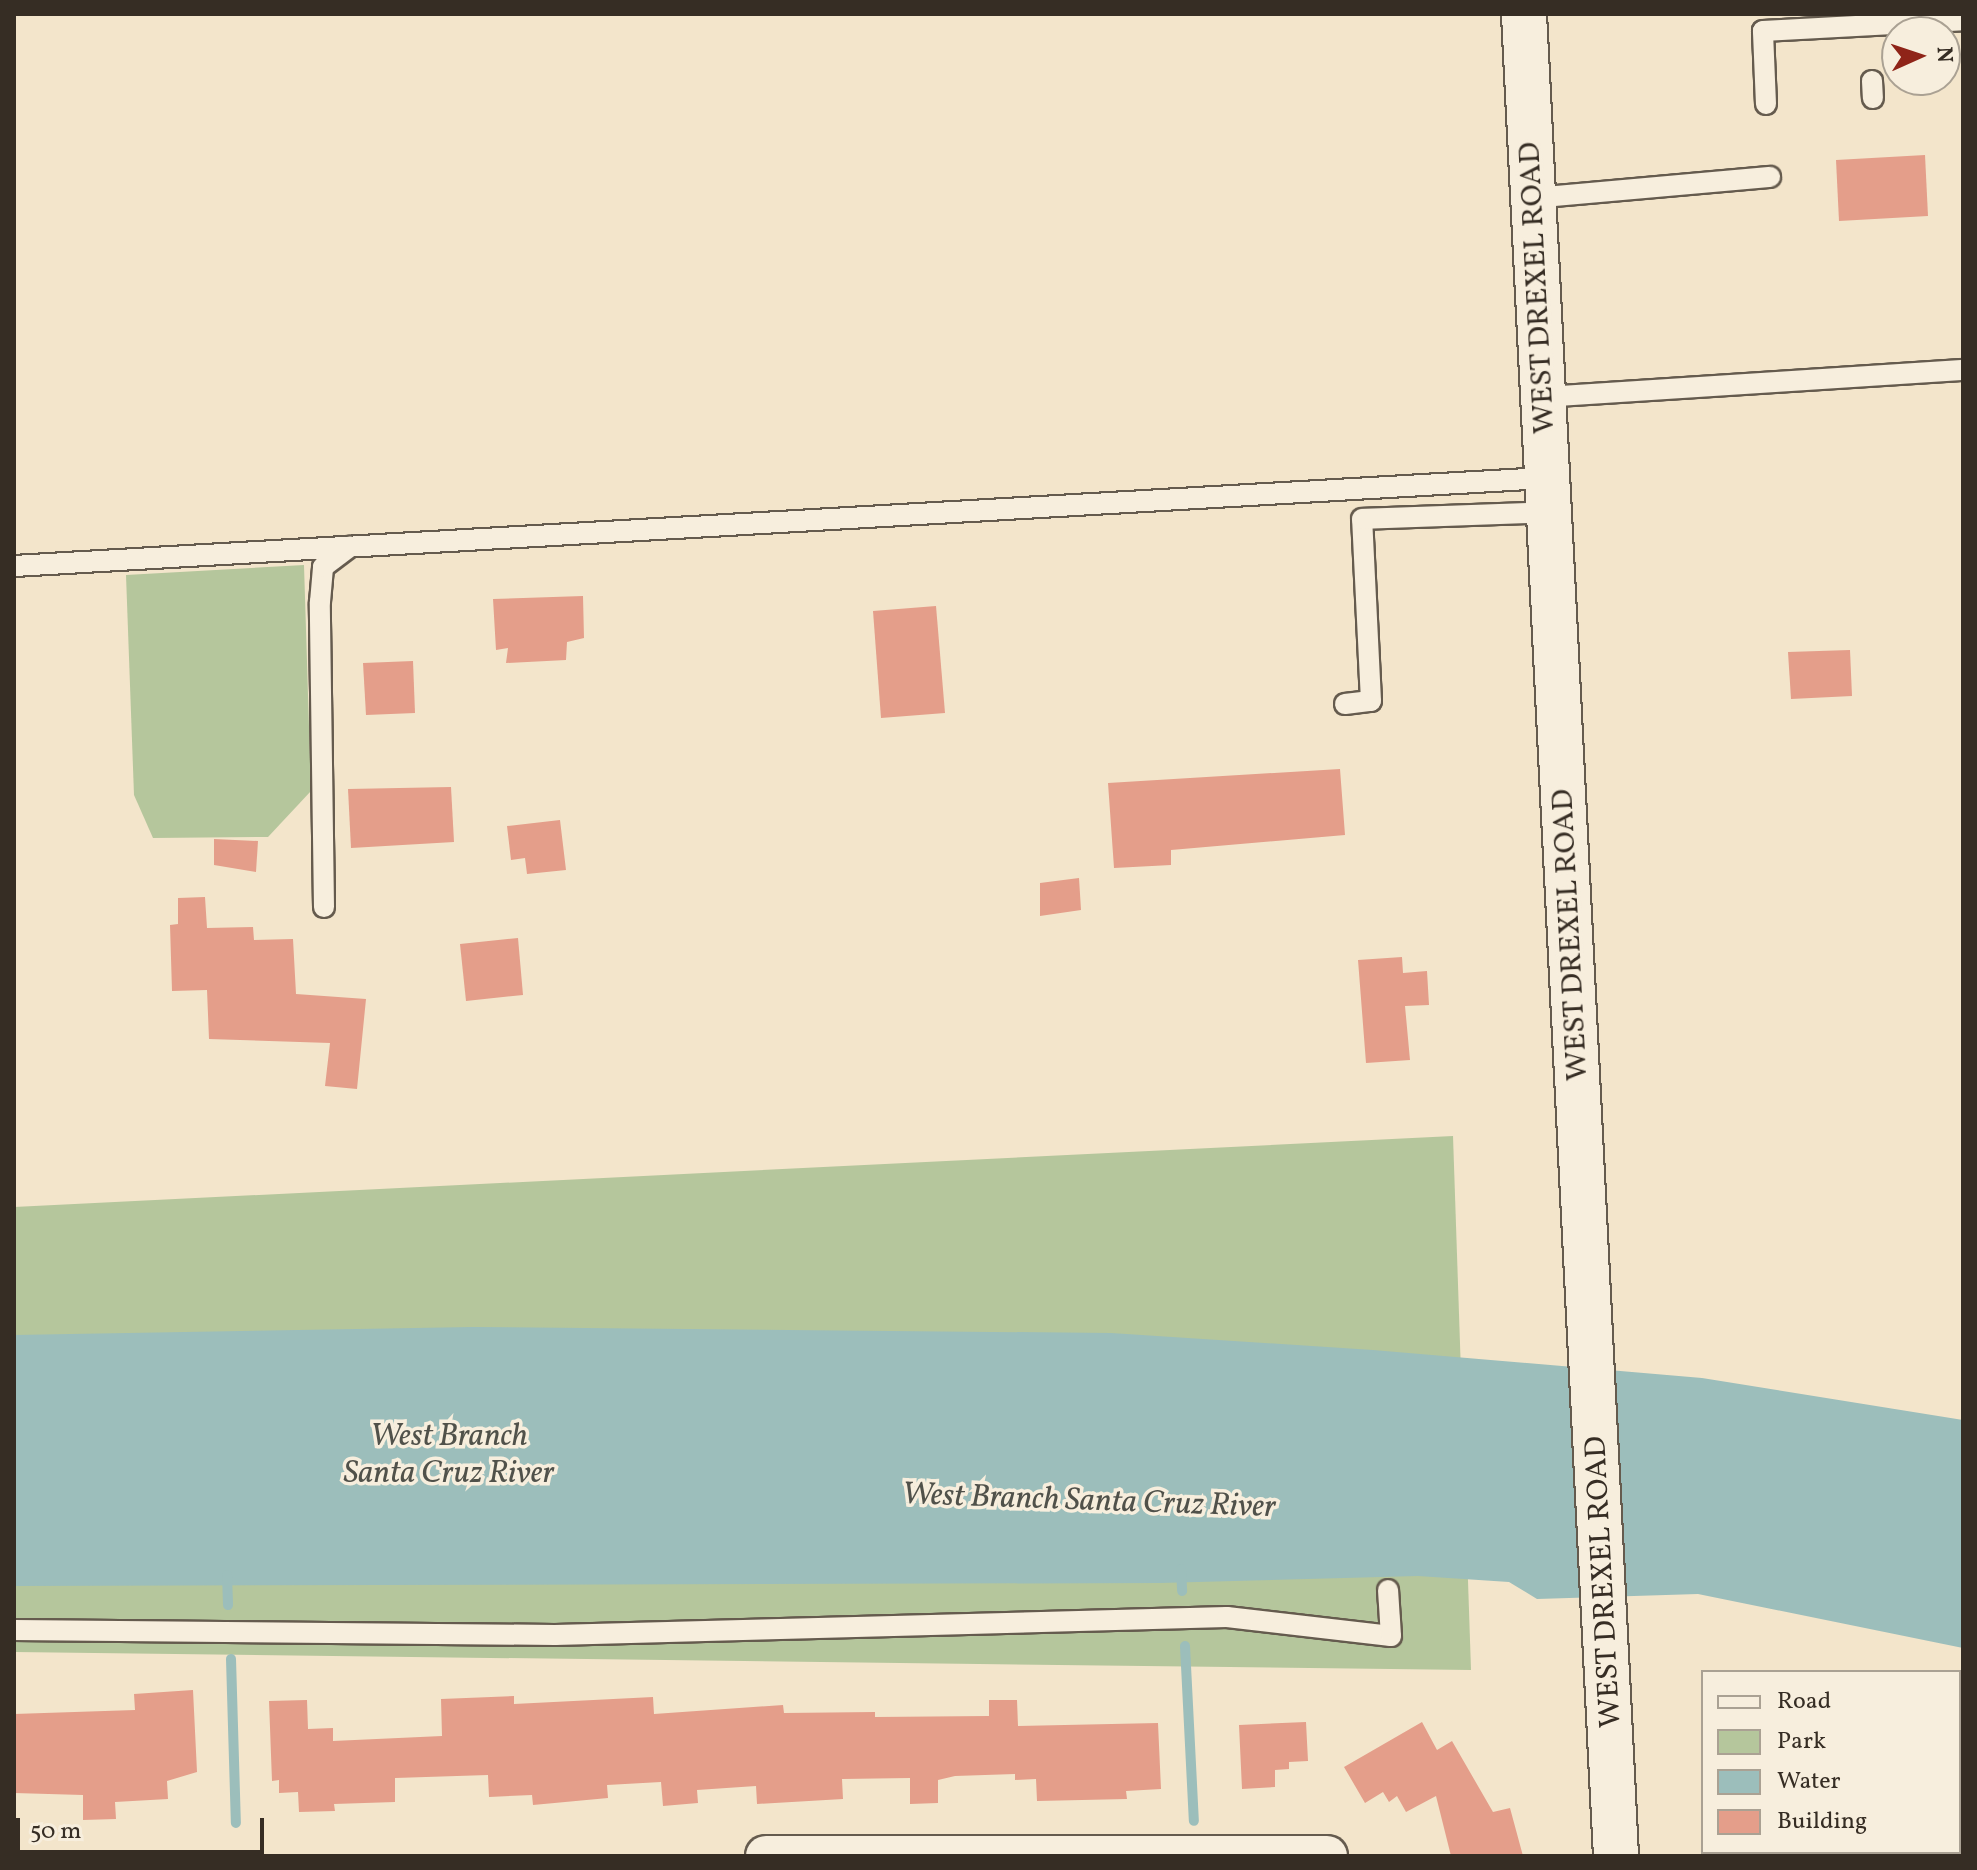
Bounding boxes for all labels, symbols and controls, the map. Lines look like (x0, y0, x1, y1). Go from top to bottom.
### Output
north arrow (1881, 16, 1961, 96)
text: N (1928, 46, 1959, 64)
street label: WEST DREXEL ROAD (1512, 141, 1564, 435)
street label: WEST DREXEL ROAD (1545, 788, 1597, 1082)
water label: West Branch Santa Cruz River (343, 1419, 555, 1494)
street label: WEST DREXEL ROAD (1578, 1435, 1630, 1729)
water label: West Branch Santa Cruz River (901, 1476, 1277, 1528)
legend (1701, 1670, 1961, 1854)
text: Road (1777, 1685, 1831, 1719)
text: Park (1777, 1725, 1826, 1759)
text: Water (1777, 1765, 1841, 1799)
scale bar (20, 1802, 268, 1852)
text: Building (1777, 1805, 1867, 1839)
text: 50 m (30, 1815, 82, 1849)

